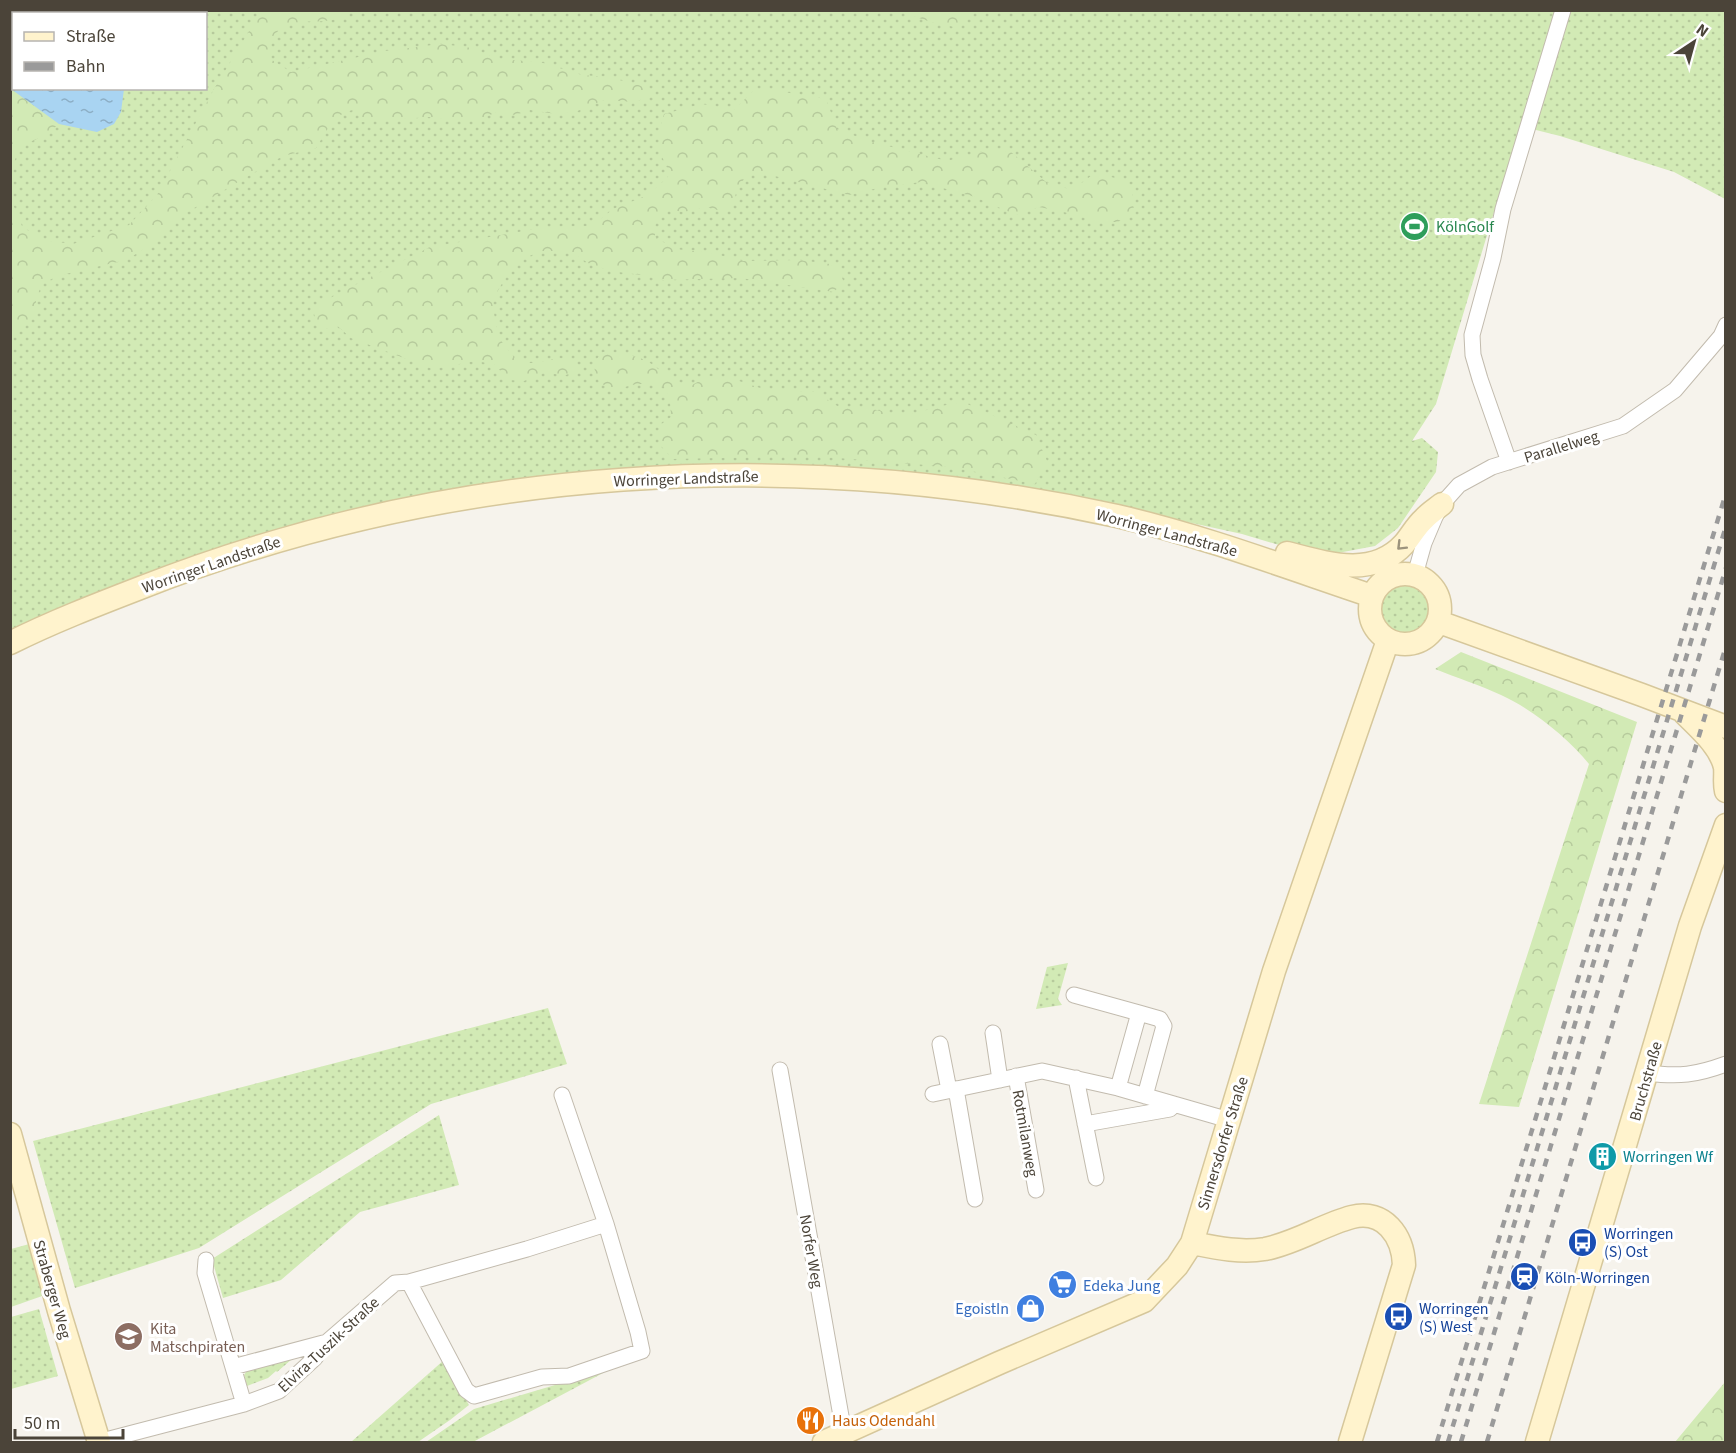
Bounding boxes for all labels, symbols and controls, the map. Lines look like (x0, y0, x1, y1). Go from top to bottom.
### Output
legend (12, 12, 207, 90)
north arrow (1664, 12, 1724, 72)
text: N (1691, 19, 1713, 43)
text: Straße (66, 24, 116, 49)
text: Bahn (66, 54, 105, 79)
sports icon: KölnGolf (1399, 210, 1431, 242)
place label: KölnGolf (1436, 216, 1495, 238)
street label: Parallelweg (1521, 425, 1601, 469)
street label: Worringer Landstraße (613, 465, 759, 493)
street label: Worringer Landstraße (1094, 504, 1240, 562)
street label: Worringer Landstraße (139, 531, 284, 599)
one-way arrow (1397, 539, 1408, 549)
street label: Bruchstraße (1624, 1039, 1668, 1124)
street label: Sinnersdorfer Straße (1192, 1074, 1254, 1213)
street label: Rotmilanweg (1007, 1088, 1044, 1178)
building icon: Worringen Wf (1586, 1140, 1618, 1172)
place label: Worringen Wf (1623, 1146, 1714, 1168)
street label: Norfer Weg (794, 1213, 828, 1290)
place label: Worringen (S) Ost (1604, 1223, 1674, 1263)
bus stop icon: Worringen (S) Ost (1567, 1226, 1599, 1258)
street label: Straberger Weg (27, 1237, 77, 1341)
station icon: Köln-Worringen (1508, 1261, 1540, 1293)
place label: Köln-Worringen (1545, 1267, 1650, 1289)
supermarket icon: Edeka Jung (1046, 1269, 1078, 1301)
place label: Edeka Jung (1083, 1275, 1160, 1297)
street label: Elvira-Tuszik-Straße (273, 1292, 384, 1398)
shop icon: EgoistIn (1014, 1292, 1046, 1324)
place label: EgoistIn (955, 1298, 1009, 1320)
place label: Worringen (S) West (1419, 1298, 1489, 1338)
bus stop icon: Worringen (S) West (1382, 1301, 1414, 1333)
place label: Kita Matschpiraten (150, 1318, 245, 1358)
school or university icon: Kita Matschpiraten (113, 1321, 145, 1353)
scale bar (15, 1402, 123, 1440)
restaurant icon: Haus Odendahl (795, 1404, 827, 1436)
place label: Haus Odendahl (832, 1410, 935, 1432)
text: 50 m (24, 1411, 60, 1436)

